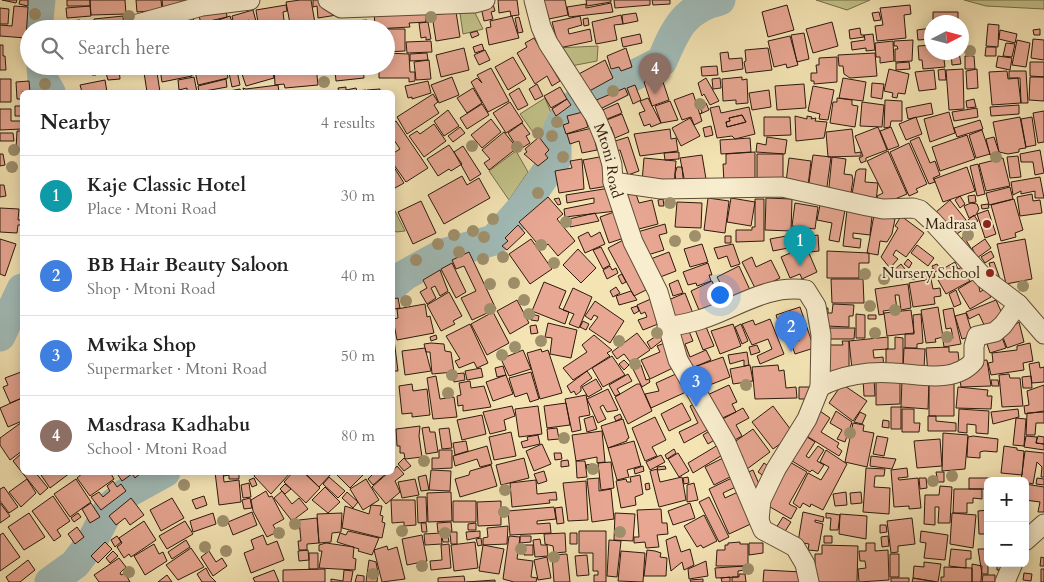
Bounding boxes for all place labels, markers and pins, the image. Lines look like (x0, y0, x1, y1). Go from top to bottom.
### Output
pin: 4 (639, 53, 671, 94)
place label: Madrasa (925, 214, 978, 234)
marker: Madrasa (981, 218, 993, 230)
pin: 1 (784, 225, 816, 266)
place label: Nursery School (882, 263, 980, 283)
marker: Nursery School (984, 267, 996, 279)
pin: 2 (775, 311, 807, 352)
pin: 3 (680, 366, 712, 407)

